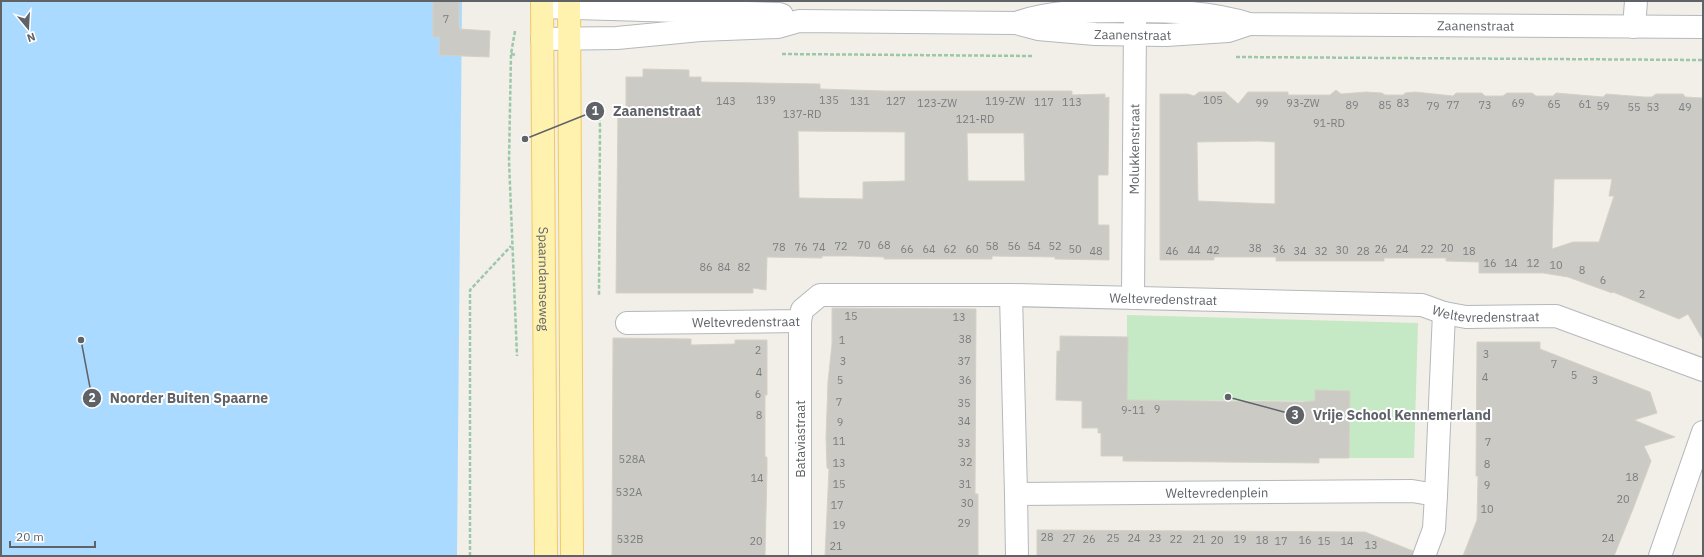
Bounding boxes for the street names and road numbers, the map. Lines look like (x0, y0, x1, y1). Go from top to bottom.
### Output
street label: Zaanenstraat (1437, 17, 1515, 34)
street label: Zaanenstraat (1094, 25, 1172, 44)
street label: Molukkenstraat (1125, 104, 1143, 194)
street label: Spaarndamseweg (535, 227, 553, 331)
street label: Weltevredenstraat (1109, 289, 1218, 309)
street label: Weltevredenstraat (1430, 301, 1540, 326)
street label: Weltevredenstraat (692, 313, 800, 331)
street label: Bataviastraat (792, 400, 809, 478)
street label: Weltevredenplein (1165, 484, 1268, 501)

